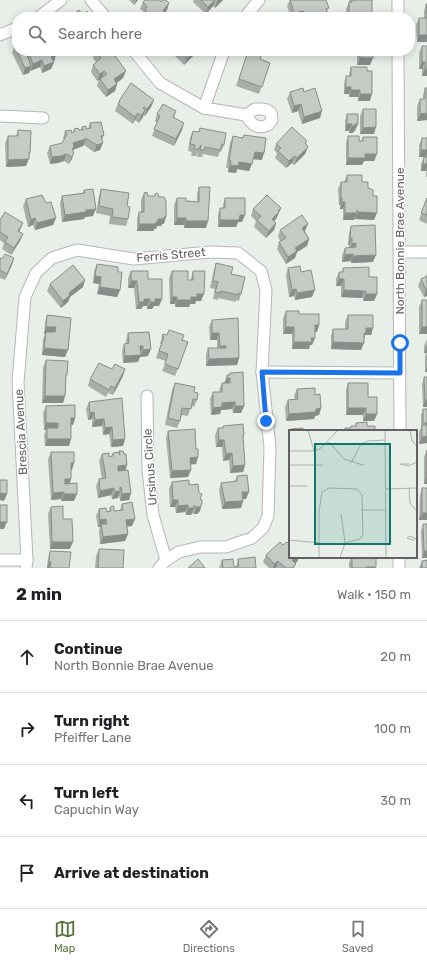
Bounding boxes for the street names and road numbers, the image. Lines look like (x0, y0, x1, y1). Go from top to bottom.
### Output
street label: North Bonnie Brae Avenue (393, 167, 407, 315)
street label: Ferris Street (136, 245, 206, 265)
street label: Brescia Avenue (12, 388, 30, 475)
street label: Ursinus Circle (140, 428, 160, 506)

